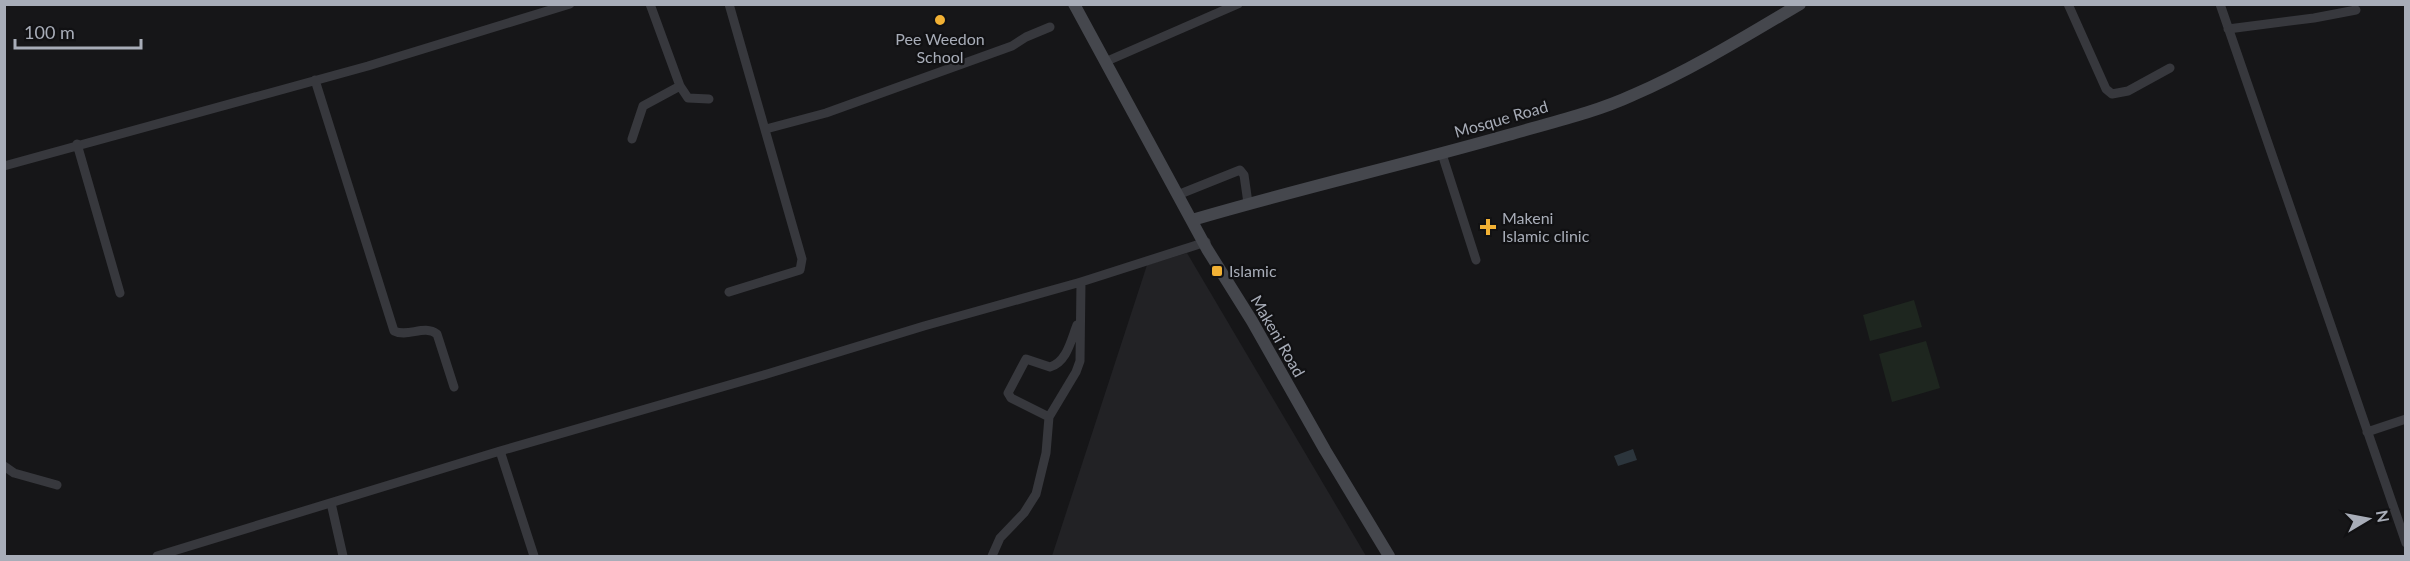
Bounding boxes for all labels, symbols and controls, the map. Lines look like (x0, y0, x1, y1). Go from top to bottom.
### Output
scale bar (15, 12, 141, 50)
marker: Pee Weedon School (933, 13, 947, 27)
text: 100 m (24, 21, 75, 43)
place label: Pee Weedon School (895, 29, 985, 66)
street label: Mosque Road (1452, 96, 1550, 141)
place label: Makeni Islamic clinic (1502, 208, 1590, 245)
marker: Makeni Islamic clinic (1479, 218, 1497, 236)
place label: Islamic (1229, 261, 1277, 280)
marker: Islamic (1210, 264, 1224, 278)
street label: Makeni Road (1247, 292, 1309, 380)
north arrow (2338, 489, 2398, 549)
text: N (2373, 509, 2394, 524)

